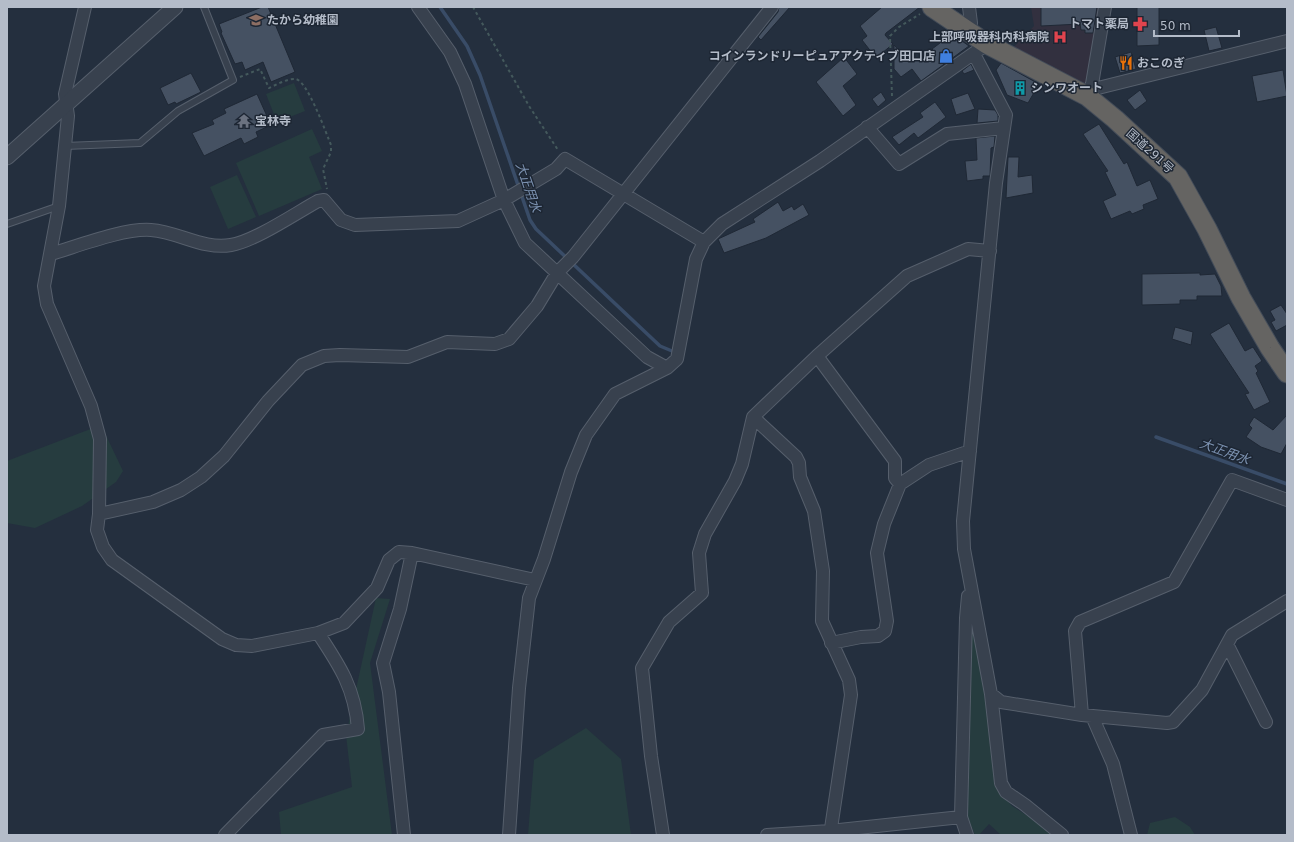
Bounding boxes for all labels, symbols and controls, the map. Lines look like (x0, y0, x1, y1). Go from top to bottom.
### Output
school or university icon: たから幼稚園 (248, 12, 264, 28)
scale bar (1154, 12, 1239, 38)
place label: たから幼稚園 (267, 13, 339, 27)
pharmacy icon: トマト薬局 (1132, 16, 1148, 32)
place label: トマト薬局 (1069, 17, 1129, 31)
text: 50 m (1160, 19, 1191, 33)
hospital icon: 上部呼吸器科内科病院 (1052, 29, 1068, 45)
place label: 上部呼吸器科内科病院 (929, 30, 1049, 44)
shop icon: コインランドリーピュアアクティブ田口店 (938, 48, 954, 64)
place label: コインランドリーピュアアクティブ田口店 (709, 49, 935, 63)
restaurant icon: おこのぎ (1118, 55, 1134, 71)
place label: おこのぎ (1137, 56, 1185, 70)
building icon: シンワオート (1012, 80, 1028, 96)
place label: シンワオート (1031, 81, 1103, 95)
temple icon: 宝林寺 (236, 113, 252, 129)
place label: 宝林寺 (255, 114, 291, 128)
street label: 国道291号 (1123, 126, 1177, 176)
water label: 大正用水 (513, 160, 545, 216)
water label: 大正用水 (1198, 436, 1254, 468)

